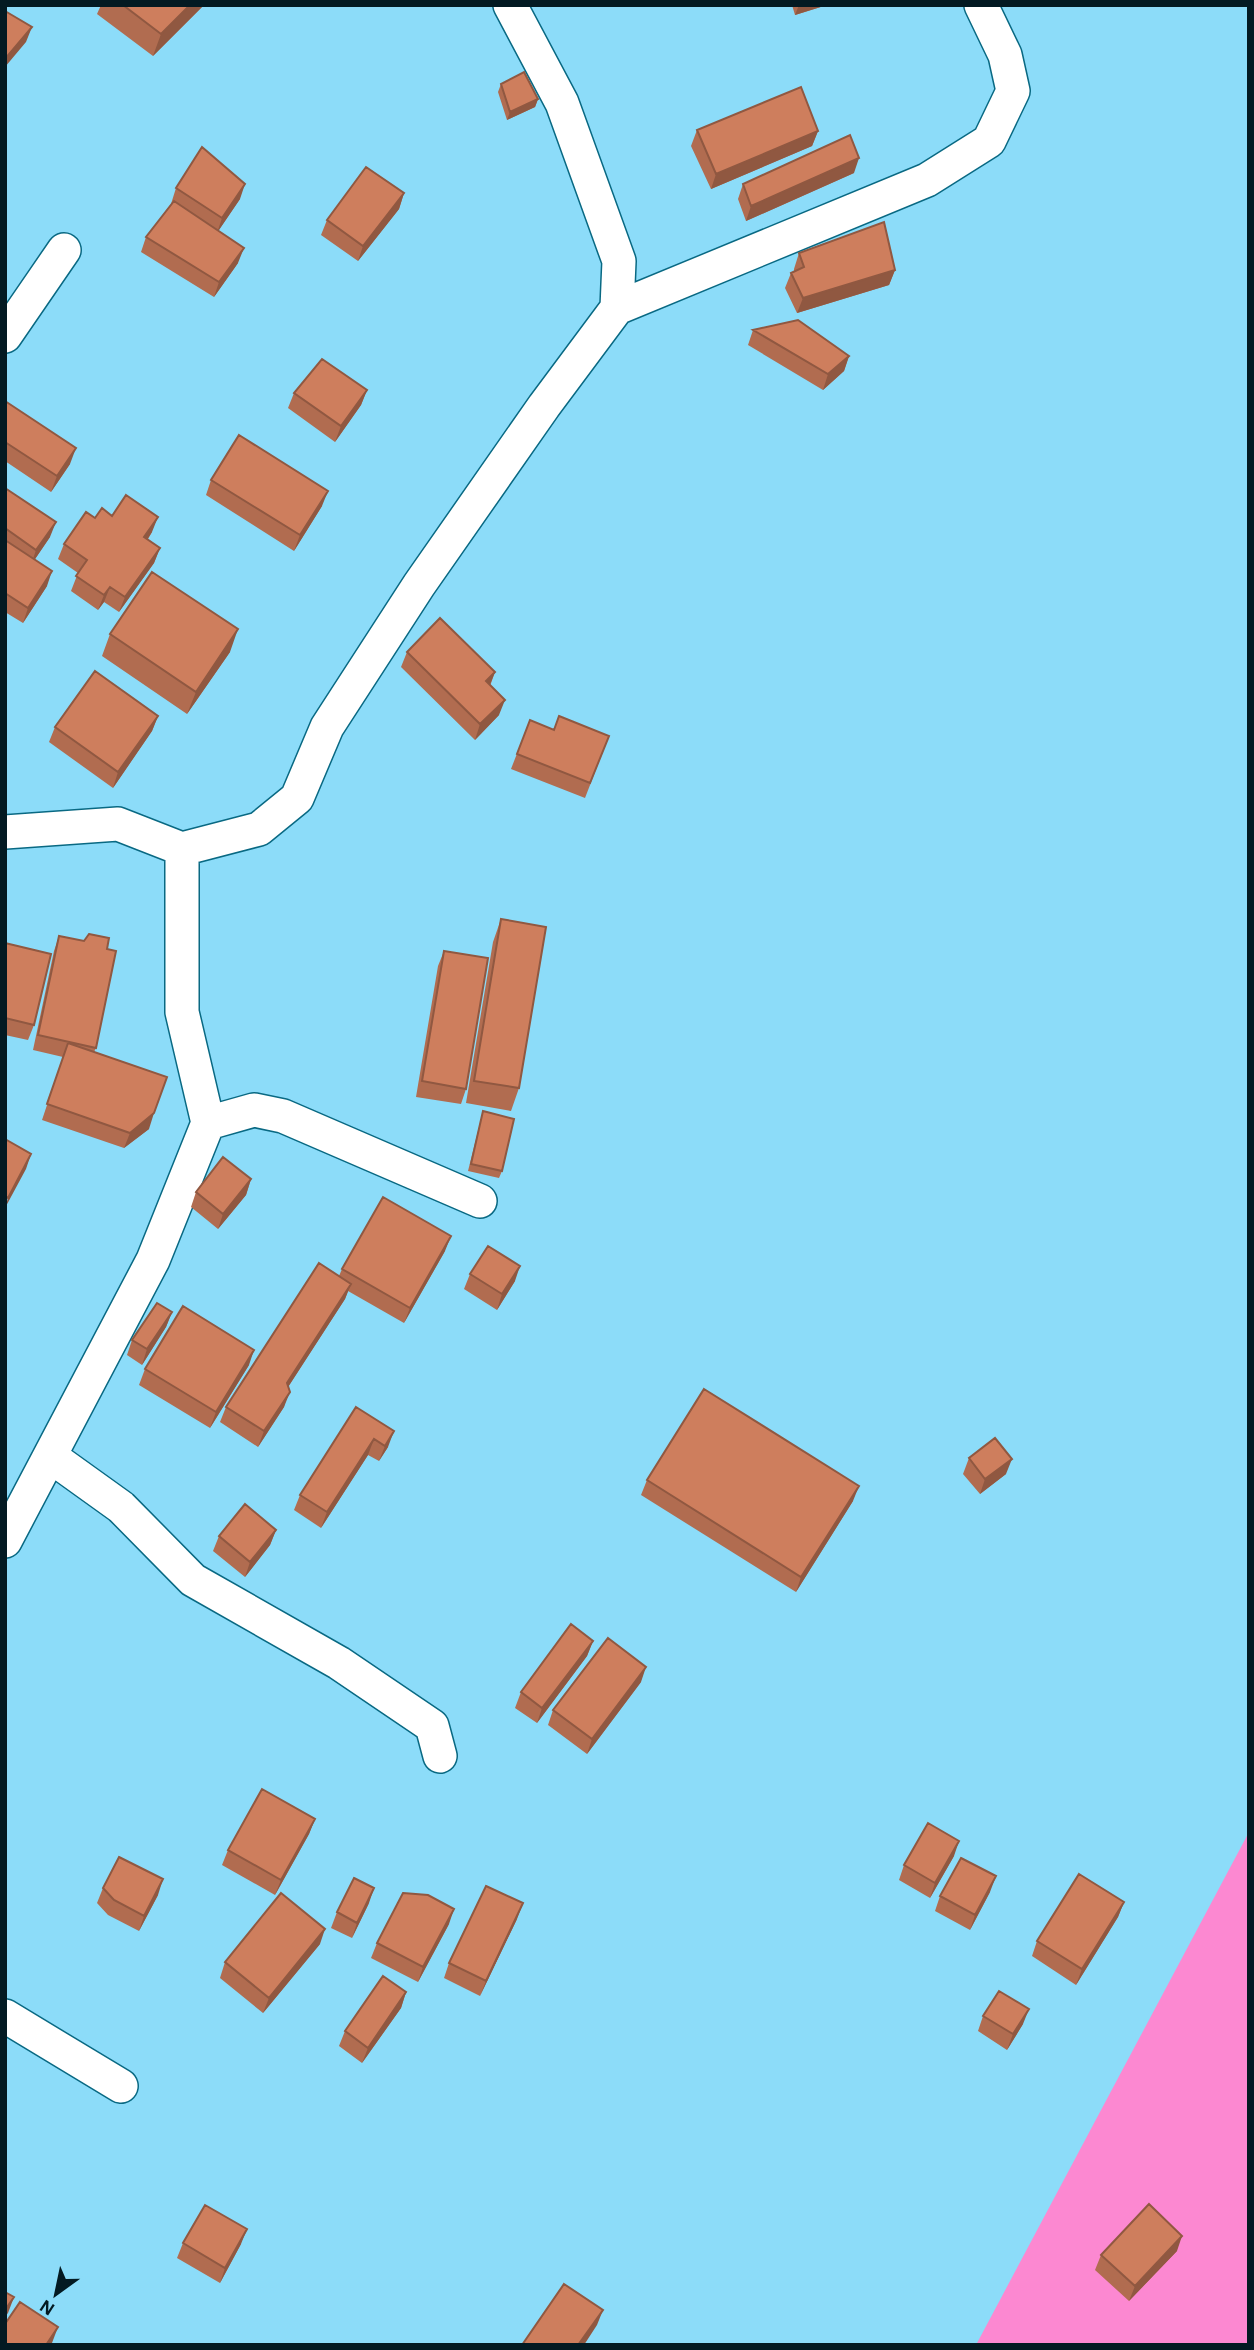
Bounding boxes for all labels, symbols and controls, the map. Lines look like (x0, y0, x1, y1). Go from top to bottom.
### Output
north arrow (21, 2259, 91, 2329)
text: N (37, 2295, 58, 2319)

